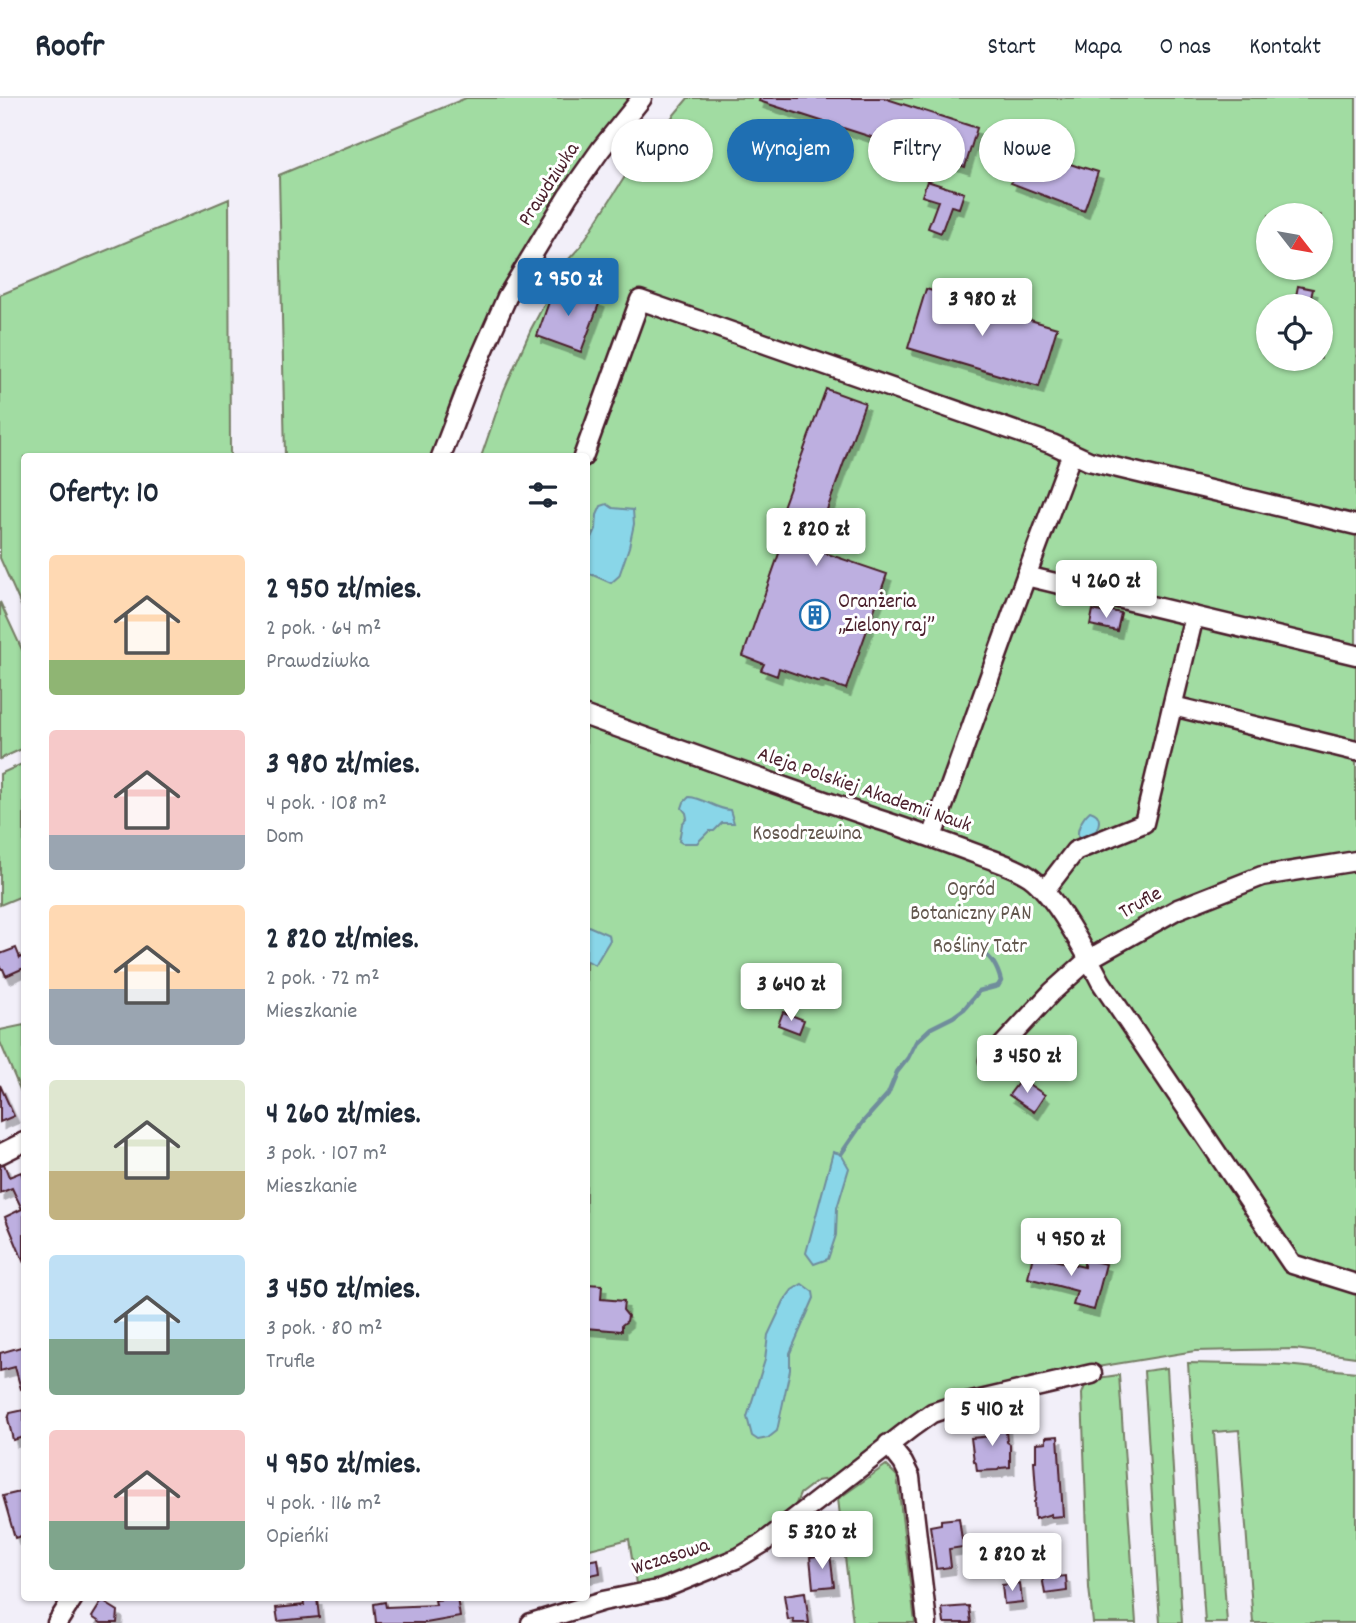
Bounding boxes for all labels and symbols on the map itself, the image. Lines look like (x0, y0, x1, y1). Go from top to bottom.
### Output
street label: Prawdziwka (512, 136, 589, 233)
north arrow (1256, 203, 1334, 280)
pin: 2 950 zł (496, 258, 640, 318)
pin: 3 980 zł (910, 278, 1054, 338)
pin: 2 820 zł (744, 508, 888, 568)
pin: 4 260 zł (1034, 560, 1178, 620)
place label: Oranżeria „Zielony raj” (838, 588, 935, 642)
building icon: Oranżeria „Zielony raj” (798, 598, 832, 632)
street label: Aleja Polskiej Akademii Nauk (753, 740, 975, 842)
park label: Kosodrzewina (752, 820, 863, 850)
park label: Ogród Botaniczny PAN (910, 876, 1032, 930)
street label: Trufle (1114, 880, 1168, 928)
park label: Rośliny Tatr (933, 933, 1027, 963)
pin: 3 640 zł (719, 964, 863, 1023)
pin: 3 450 zł (955, 1035, 1099, 1095)
pin: 4 950 zł (999, 1218, 1143, 1278)
pin: 5 410 zł (920, 1388, 1064, 1448)
pin: 5 320 zł (750, 1512, 894, 1571)
street label: Wczasowa (628, 1531, 715, 1585)
pin: 2 820 zł (940, 1534, 1084, 1593)

